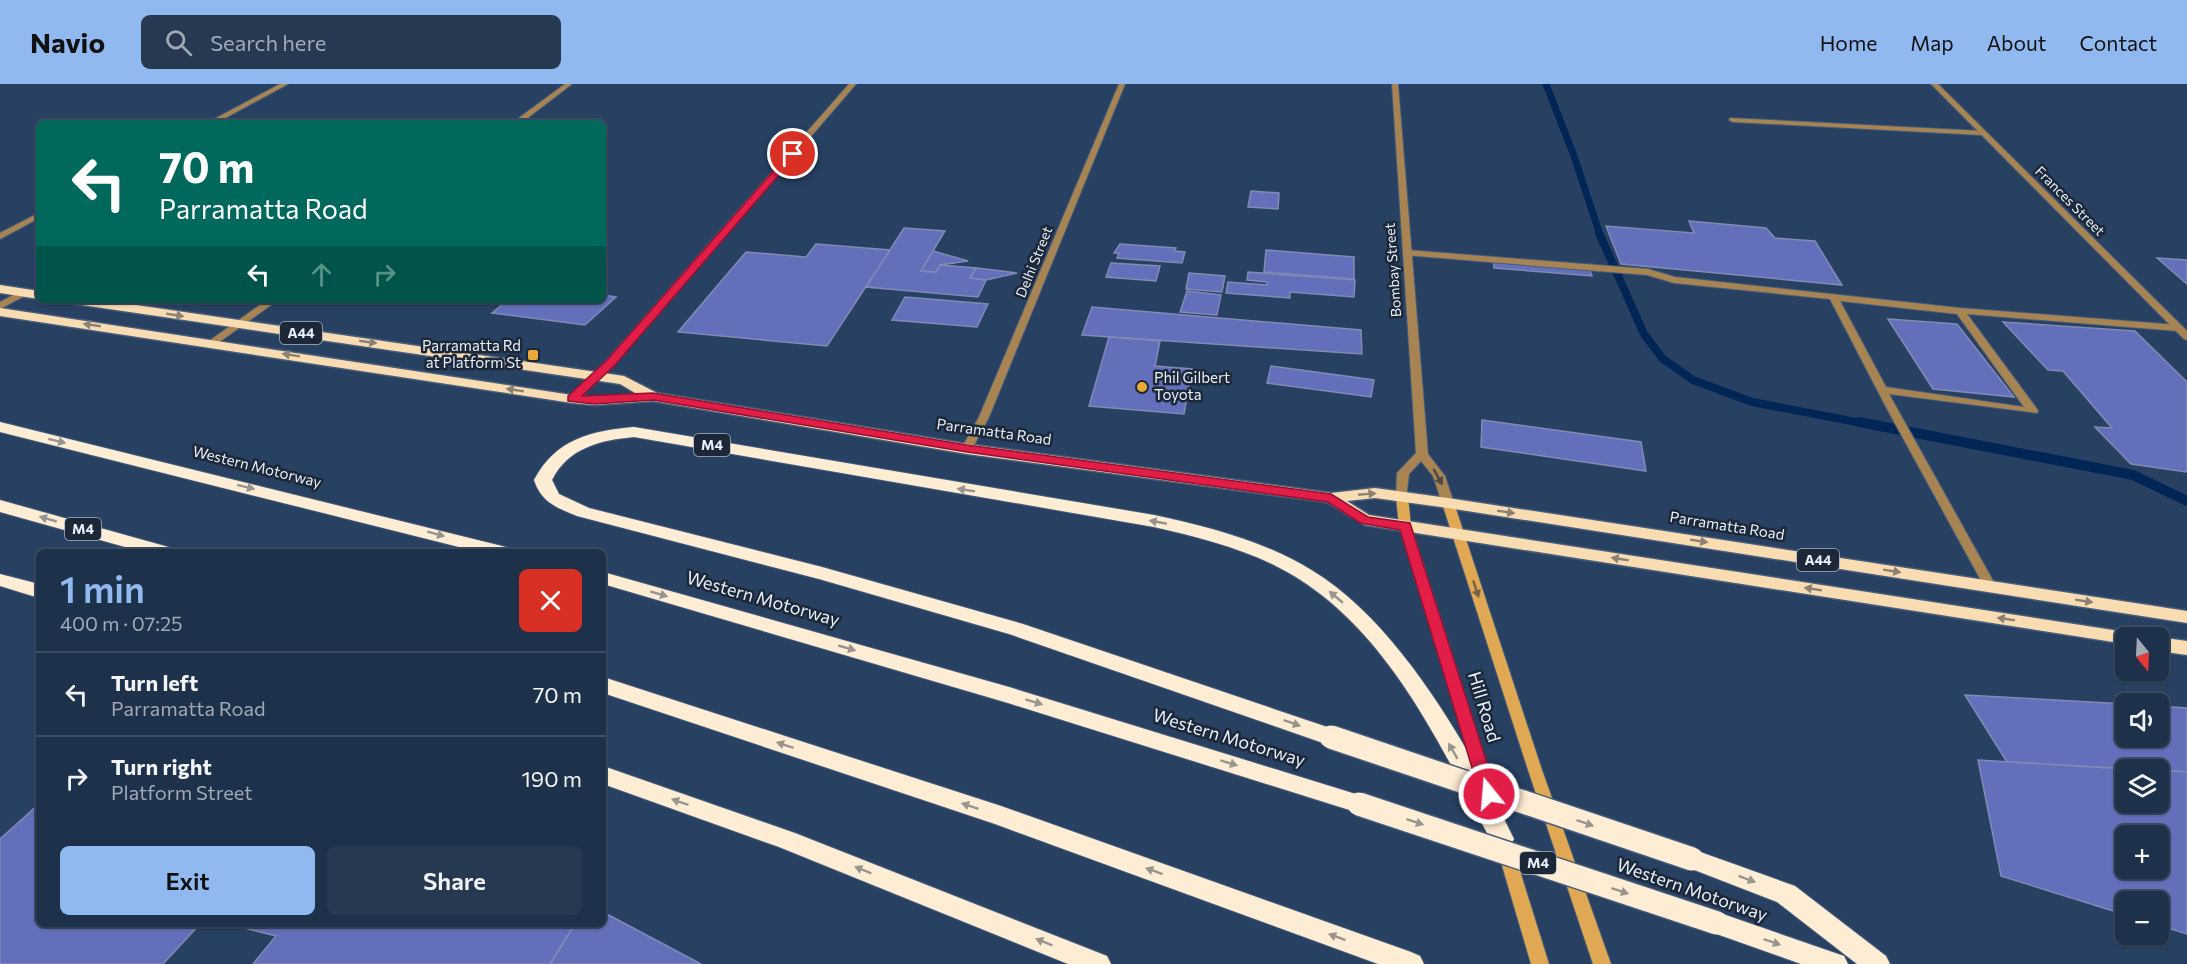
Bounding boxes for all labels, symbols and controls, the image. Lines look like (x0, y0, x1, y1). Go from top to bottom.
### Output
search box (141, 15, 561, 69)
text: Navio (30, 25, 105, 59)
icon: search (162, 26, 195, 59)
text: Search here (210, 29, 326, 56)
text: Home (1820, 30, 1877, 55)
text: Map (1910, 30, 1954, 55)
text: About (1987, 30, 2046, 55)
text: Contact (2079, 30, 2157, 55)
pin (767, 128, 818, 179)
icon: arrive (776, 137, 809, 170)
text: 70 m (159, 140, 254, 192)
icon: left (60, 144, 138, 222)
street label: Frances Street (2032, 162, 2109, 239)
text: Parramatta Road (159, 192, 368, 225)
street label: Bombay Street (1381, 222, 1404, 318)
street label: Delhi Street (1012, 224, 1056, 300)
icon: left (242, 258, 275, 291)
icon: ahead (305, 258, 338, 291)
icon: right (368, 258, 401, 291)
one-way arrow (165, 311, 184, 320)
one-way arrow (82, 321, 101, 330)
road number: A44 (280, 322, 322, 344)
place label: Parramatta Rd at Platform St (422, 336, 521, 371)
one-way arrow (358, 337, 377, 347)
marker: Parramatta Rd at Platform St (526, 348, 540, 362)
one-way arrow (282, 351, 301, 360)
place label: Phil Gilbert Toyota (1154, 368, 1230, 403)
marker: Phil Gilbert Toyota (1135, 380, 1149, 394)
one-way arrow (505, 385, 524, 394)
street label: Parramatta Road (935, 414, 1053, 448)
road number: M4 (694, 434, 730, 456)
one-way arrow (48, 437, 66, 447)
street label: Western Motorway (191, 441, 324, 491)
one-way arrow (1433, 469, 1443, 486)
one-way arrow (237, 483, 256, 493)
one-way arrow (956, 486, 975, 495)
one-way arrow (1357, 490, 1376, 499)
one-way arrow (1497, 507, 1516, 516)
street label: Parramatta Road (1669, 507, 1786, 543)
one-way arrow (39, 514, 58, 524)
one-way arrow (1149, 517, 1168, 526)
road number: M4 (65, 518, 101, 540)
one-way arrow (426, 530, 445, 540)
one-way arrow (1689, 537, 1708, 546)
road number: A44 (1797, 549, 1839, 571)
one-way arrow (1611, 555, 1630, 564)
text: 1 min (60, 566, 145, 610)
street label: Western Motorway (684, 566, 842, 630)
one-way arrow (1882, 567, 1901, 576)
button: close (519, 569, 582, 632)
one-way arrow (1472, 580, 1482, 598)
one-way arrow (1803, 584, 1822, 593)
one-way arrow (650, 589, 669, 599)
one-way arrow (1329, 591, 1344, 604)
one-way arrow (2075, 597, 2094, 606)
text: 400 m · 07:25 (60, 611, 183, 635)
one-way arrow (1996, 614, 2015, 623)
north arrow (2115, 627, 2169, 681)
map controls (2115, 627, 2169, 945)
one-way arrow (838, 644, 856, 653)
text: Turn left (111, 669, 198, 696)
street label: Hill Road (1464, 669, 1506, 745)
icon: left (60, 678, 93, 711)
text: 70 m (533, 681, 582, 708)
button: sound (2115, 693, 2169, 747)
text: Parramatta Road (111, 696, 266, 720)
one-way arrow (1025, 698, 1043, 708)
street label: Western Motorway (1150, 703, 1308, 771)
one-way arrow (1284, 719, 1302, 729)
one-way arrow (776, 740, 794, 749)
one-way arrow (1448, 742, 1458, 759)
text: Turn right (111, 753, 212, 780)
one-way arrow (1220, 759, 1238, 768)
button: layers (2115, 759, 2169, 813)
icon: right (60, 762, 93, 795)
position arrow (1457, 762, 1521, 826)
text: 190 m (521, 765, 582, 792)
text: Platform Street (111, 780, 252, 804)
one-way arrow (671, 797, 689, 807)
one-way arrow (961, 801, 979, 810)
one-way arrow (1406, 818, 1424, 828)
one-way arrow (1576, 818, 1594, 828)
button: + (2115, 825, 2169, 879)
button: Exit (60, 846, 315, 915)
button: Share (327, 846, 582, 915)
road number: M4 (1520, 852, 1556, 874)
street label: Western Motorway (1614, 853, 1771, 925)
one-way arrow (854, 865, 872, 874)
one-way arrow (1145, 866, 1163, 876)
one-way arrow (1738, 875, 1756, 885)
one-way arrow (1611, 886, 1629, 896)
button: − (2115, 891, 2169, 945)
one-way arrow (1328, 932, 1346, 942)
one-way arrow (1035, 937, 1053, 946)
one-way arrow (1763, 938, 1781, 948)

